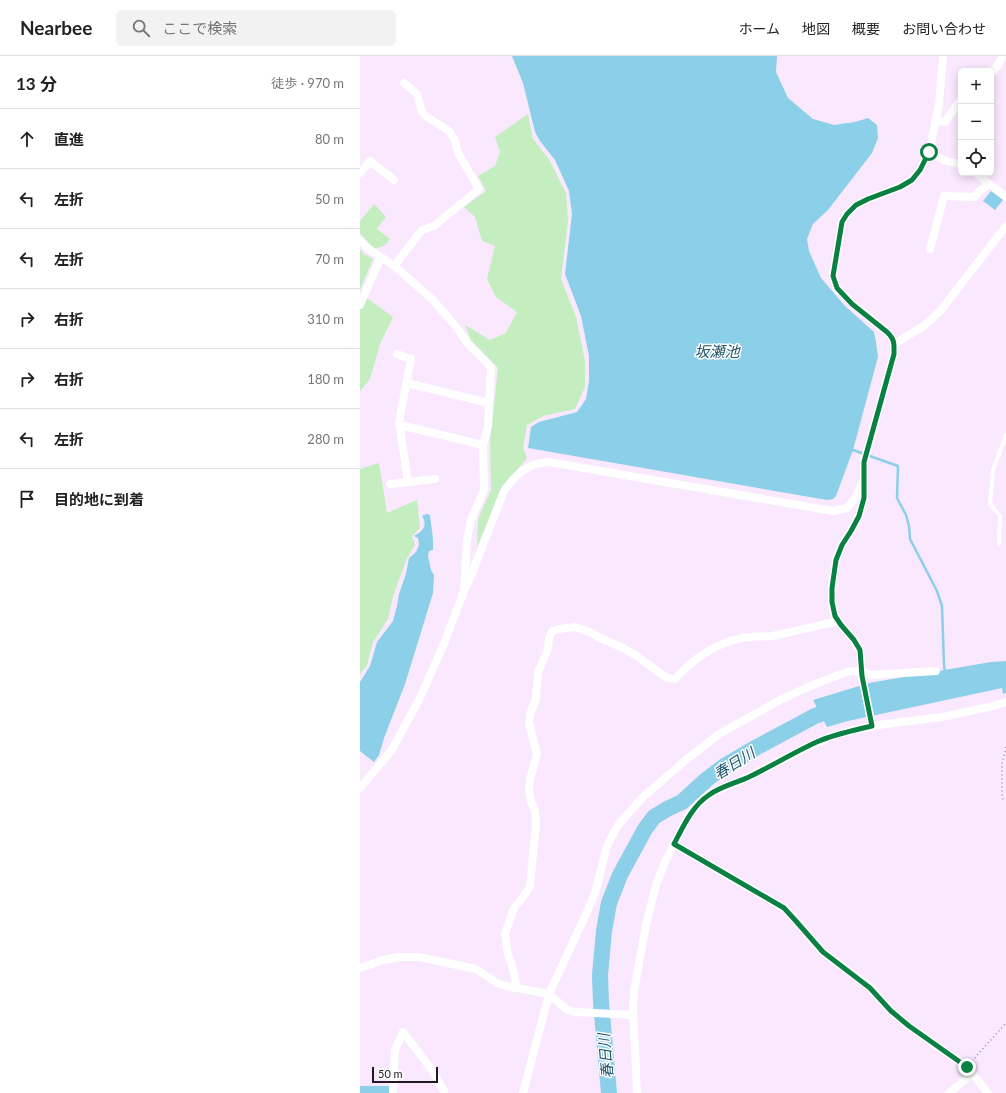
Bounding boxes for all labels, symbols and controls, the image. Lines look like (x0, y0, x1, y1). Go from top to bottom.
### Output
search box (116, 10, 396, 46)
text: Nearbee (20, 16, 92, 39)
icon: search (130, 17, 152, 39)
text: ここで検索 (162, 19, 237, 37)
text: ホーム (738, 20, 780, 37)
text: 地図 (802, 20, 830, 37)
text: 概要 (852, 20, 880, 37)
text: お問い合わせ (902, 20, 986, 37)
map controls (958, 68, 994, 176)
button: + (958, 68, 994, 104)
text: 13 分 (16, 73, 57, 94)
text: 徒歩 · 970 m (271, 75, 344, 91)
button: − (958, 104, 994, 140)
icon: ahead (16, 128, 38, 150)
text: 直進 (54, 130, 84, 148)
text: 80 m (315, 131, 344, 147)
button: locate (958, 140, 994, 176)
route start (920, 143, 938, 161)
icon: left (16, 188, 38, 210)
text: 左折 (54, 190, 84, 208)
text: 50 m (315, 191, 344, 207)
icon: left (16, 248, 38, 270)
text: 左折 (54, 250, 84, 268)
text: 70 m (315, 251, 344, 267)
icon: right (16, 308, 38, 330)
text: 右折 (54, 310, 84, 328)
text: 310 m (307, 311, 344, 327)
water label: 坂瀬池 (694, 342, 741, 360)
icon: right (16, 368, 38, 390)
text: 右折 (54, 370, 84, 388)
text: 180 m (307, 371, 344, 387)
icon: left (16, 428, 38, 450)
text: 左折 (54, 430, 84, 448)
text: 280 m (307, 431, 344, 447)
icon: arrive (16, 488, 38, 510)
text: 目的地に到着 (54, 490, 144, 508)
water label: 春日川 (710, 742, 760, 783)
water label: 春日川 (594, 1031, 616, 1079)
route end (958, 1058, 976, 1076)
scale bar (372, 1065, 438, 1084)
text: 50 m (378, 1067, 403, 1080)

